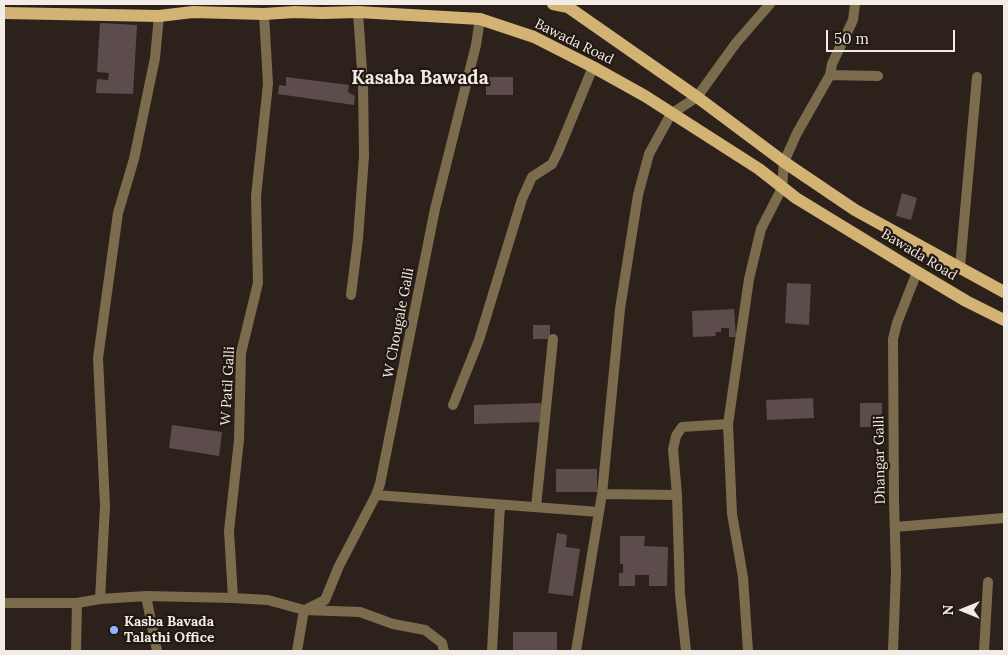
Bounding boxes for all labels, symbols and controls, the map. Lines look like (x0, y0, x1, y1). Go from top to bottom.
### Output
street label: Bawada Road (532, 16, 616, 68)
scale bar (828, 20, 957, 52)
text: 50 m (834, 29, 869, 48)
district label: Kasaba Bawada (351, 68, 489, 90)
street label: Bawada Road (878, 226, 960, 284)
street label: W Chougale Galli (380, 267, 418, 379)
street label: W Patil Galli (218, 346, 238, 426)
street label: Dhangar Galli (871, 416, 889, 504)
north arrow (938, 585, 988, 635)
text: N (939, 605, 957, 615)
place label: Kasba Bavada Talathi Office (124, 614, 214, 646)
marker: Kasba Bavada Talathi Office (108, 624, 120, 636)

